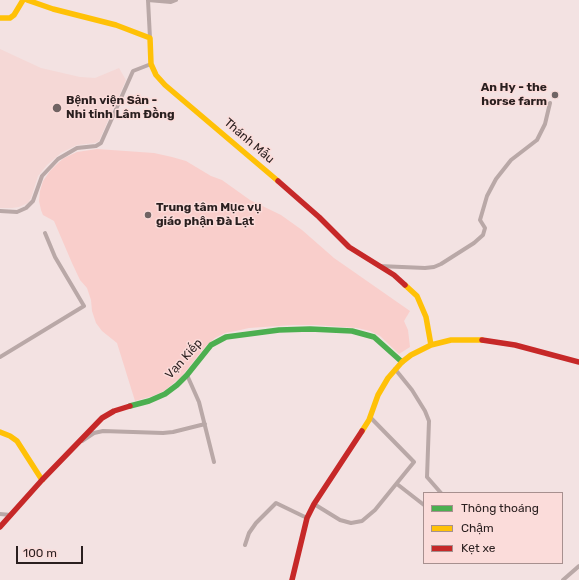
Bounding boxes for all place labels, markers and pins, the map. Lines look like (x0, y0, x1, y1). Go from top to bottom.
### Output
place label: An Hy - the horse farm (481, 81, 547, 109)
marker: An Hy - the horse farm (550, 90, 560, 100)
place label: Bệnh viện Sản - Nhi tỉnh Lâm Đồng (66, 94, 175, 122)
marker: Bệnh viện Sản - Nhi tỉnh Lâm Đồng (51, 102, 63, 114)
place label: Trung tâm Mục vụ giáo phận Đà Lạt (156, 201, 262, 229)
marker: Trung tâm Mục vụ giáo phận Đà Lạt (143, 210, 153, 220)

